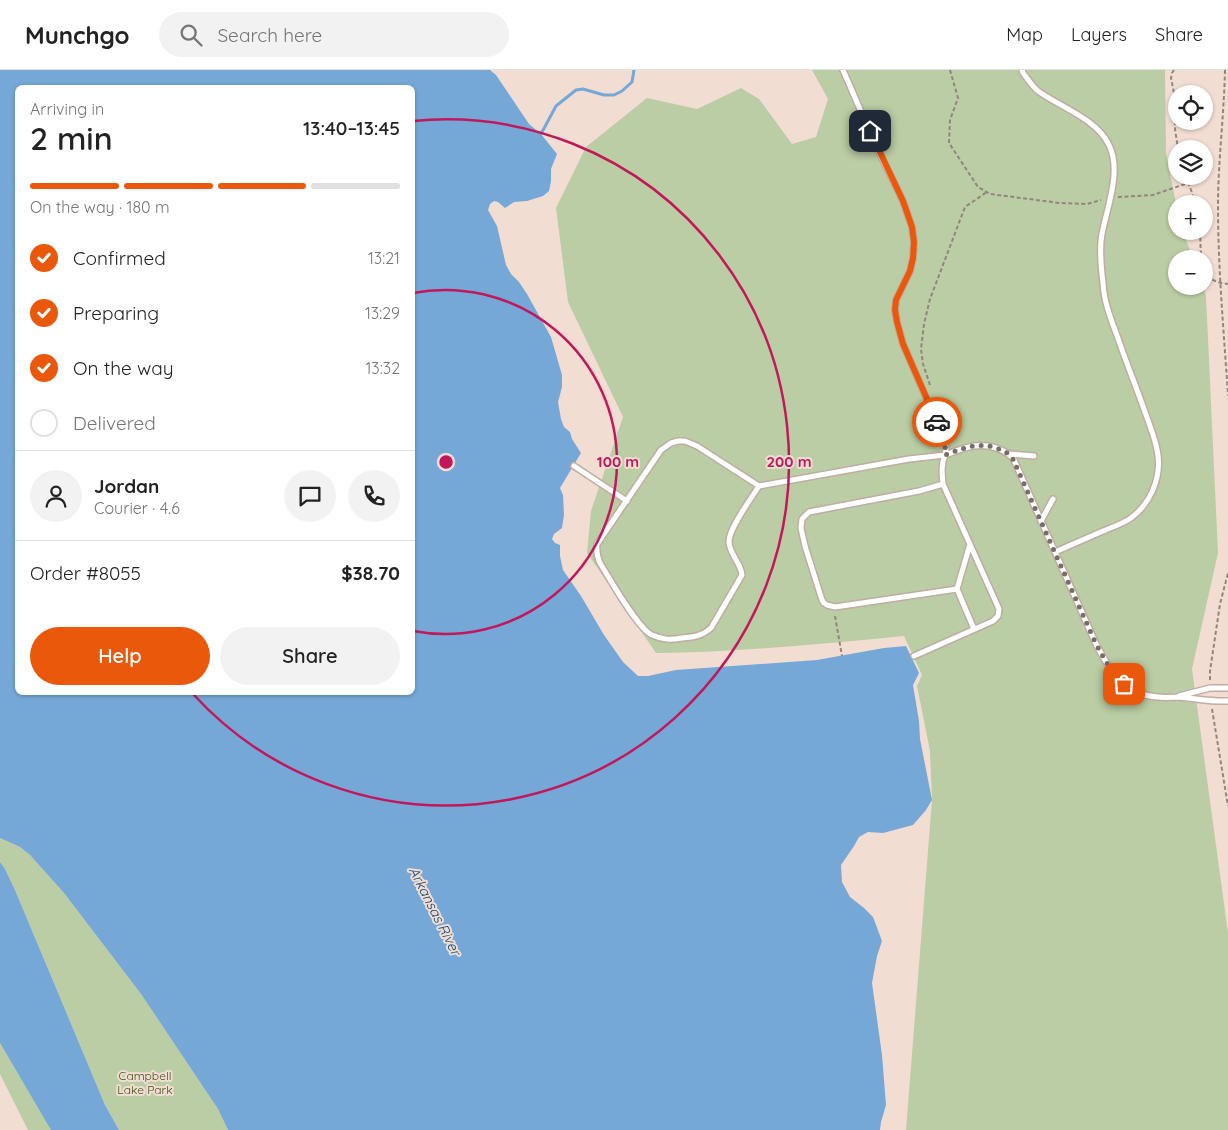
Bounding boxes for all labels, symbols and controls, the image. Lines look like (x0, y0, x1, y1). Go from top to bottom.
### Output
search box (159, 12, 509, 57)
text: Munchgo (25, 20, 129, 50)
icon: search (177, 21, 205, 49)
text: Search here (217, 23, 322, 47)
text: Map (1006, 23, 1043, 46)
text: Layers (1071, 23, 1127, 46)
text: Share (1155, 23, 1203, 46)
map controls (1168, 85, 1213, 295)
button: locate (1168, 85, 1213, 130)
text: Arriving in (30, 99, 104, 119)
pin (849, 110, 891, 152)
text: 13:40–13:45 (303, 116, 400, 140)
icon: home (856, 117, 884, 145)
text: 2 min (30, 118, 113, 158)
button: layers (1168, 140, 1213, 185)
button: + (1168, 195, 1213, 240)
text: On the way · 180 m (30, 197, 170, 217)
icon: check (30, 244, 58, 272)
text: Confirmed (73, 246, 166, 270)
text: 13:21 (368, 248, 400, 268)
button: − (1168, 250, 1213, 295)
icon: check (30, 299, 58, 327)
text: Preparing (73, 301, 159, 325)
text: 13:29 (365, 303, 400, 323)
icon: check (30, 354, 58, 382)
text: On the way (73, 356, 174, 380)
text: 13:32 (365, 358, 400, 378)
courier (912, 397, 962, 447)
icon: car (923, 408, 951, 436)
text: Delivered (73, 411, 156, 435)
text: 100 m (597, 452, 639, 471)
text: 200 m (767, 452, 812, 471)
centre of rings (437, 453, 455, 471)
button: person (30, 470, 82, 522)
button: chat (284, 470, 336, 522)
button: phone (348, 470, 400, 522)
text: Jordan (94, 474, 159, 498)
text: Courier · 4.6 (94, 498, 180, 518)
text: Order #8055 (30, 561, 141, 585)
text: $38.70 (341, 561, 400, 585)
button: Help (30, 627, 210, 685)
button: Share (220, 627, 400, 685)
pin (1103, 663, 1145, 705)
icon: bag (1110, 670, 1138, 698)
water label: Arkansas River (405, 864, 466, 960)
park label: Campbell Lake Park (117, 1068, 173, 1097)

